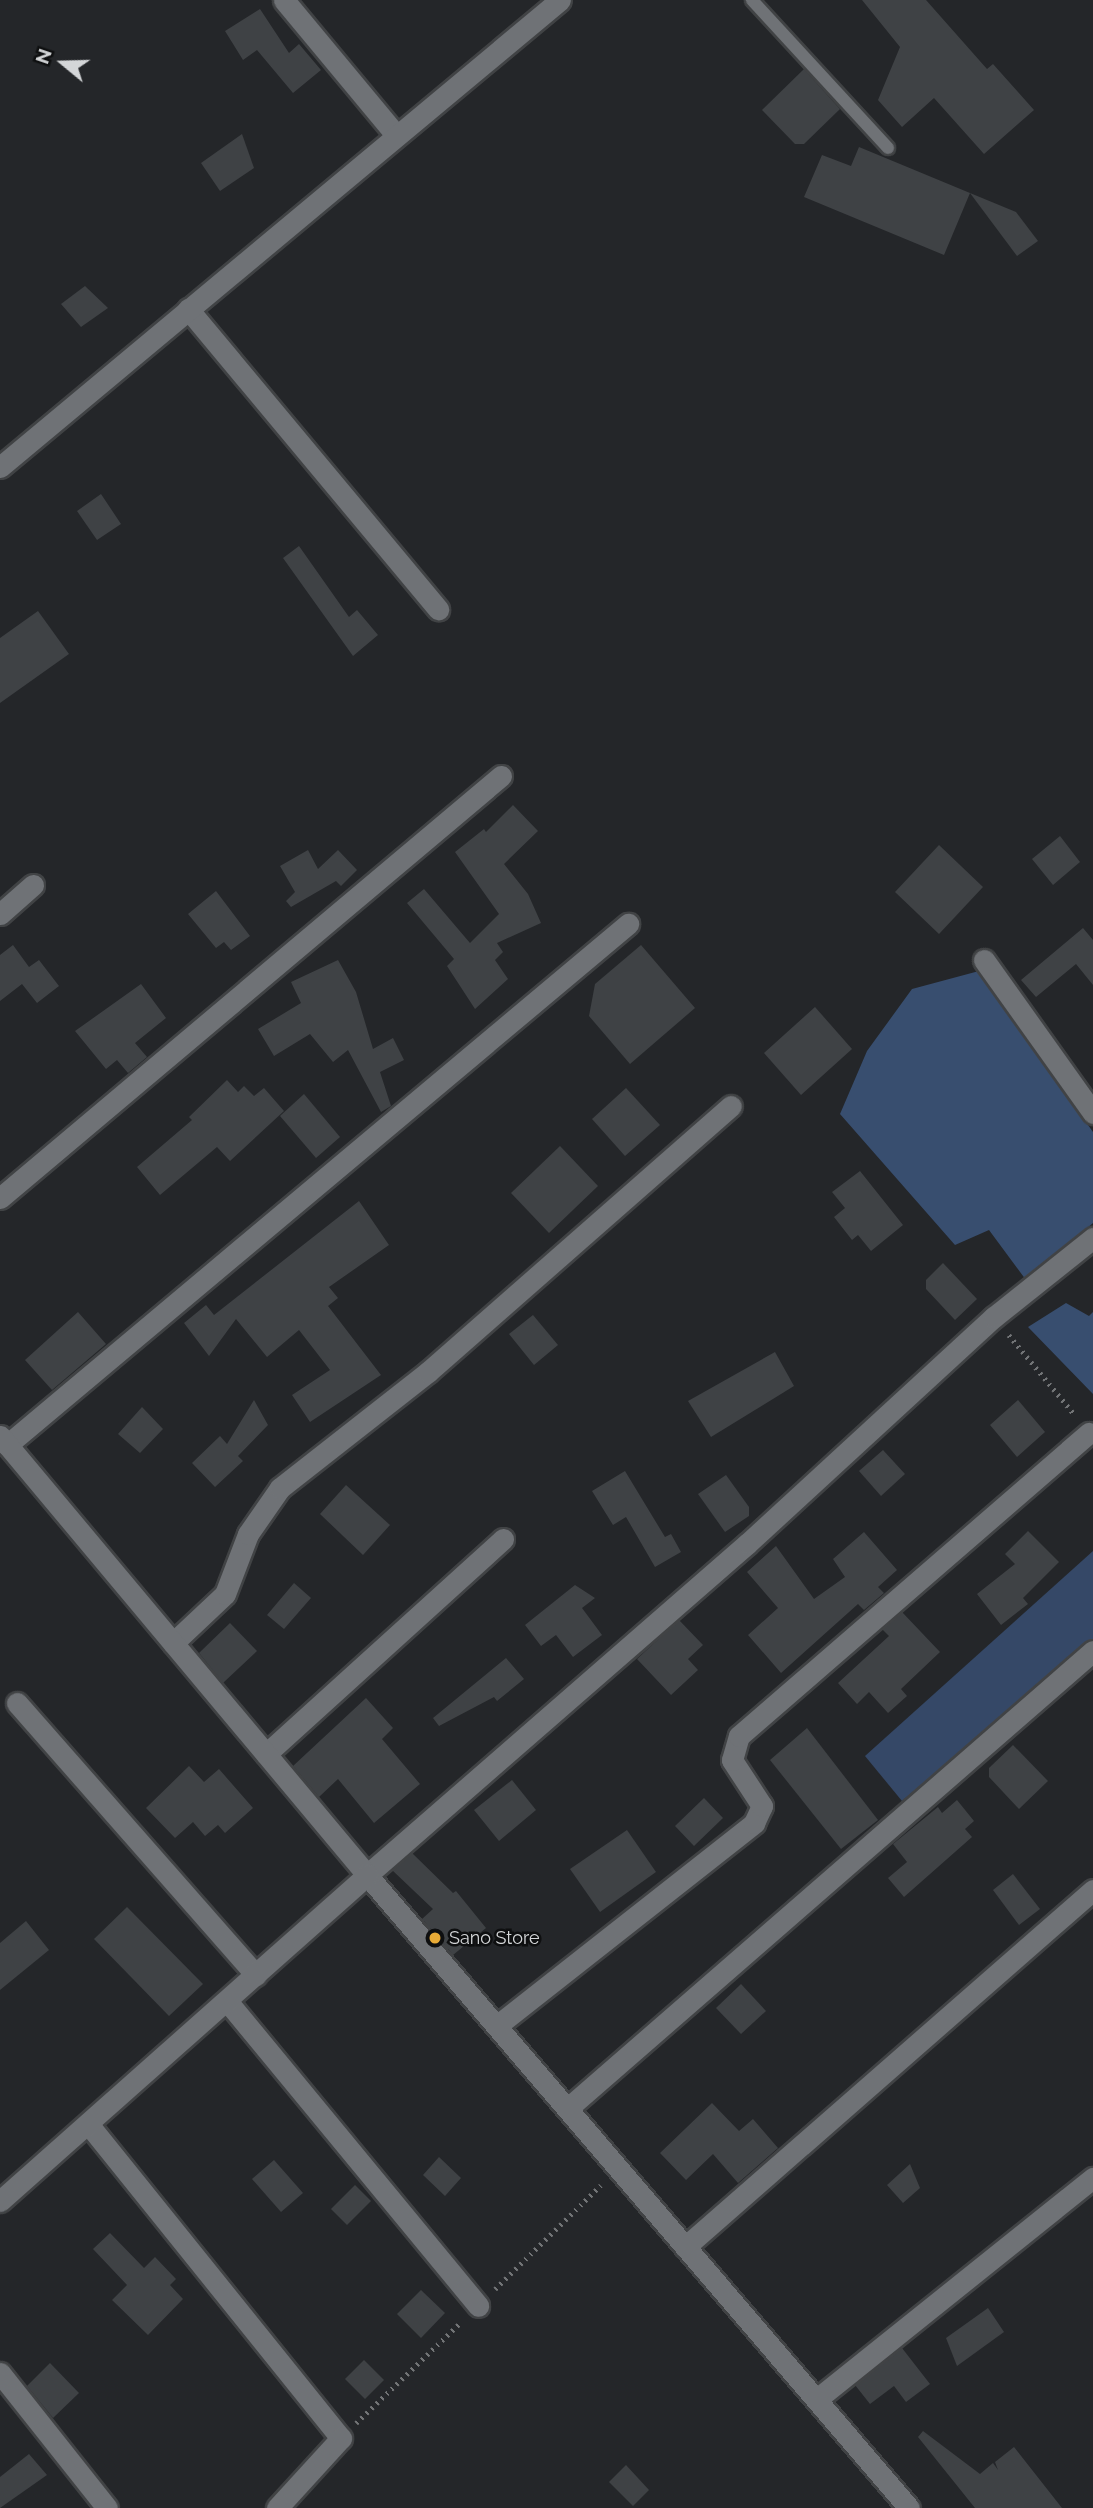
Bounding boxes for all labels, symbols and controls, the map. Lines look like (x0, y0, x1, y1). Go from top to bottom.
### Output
north arrow (28, 28, 98, 98)
text: N (30, 46, 56, 67)
place label: Sano Store (449, 1927, 539, 1949)
marker: Sano Store (427, 1930, 443, 1946)

